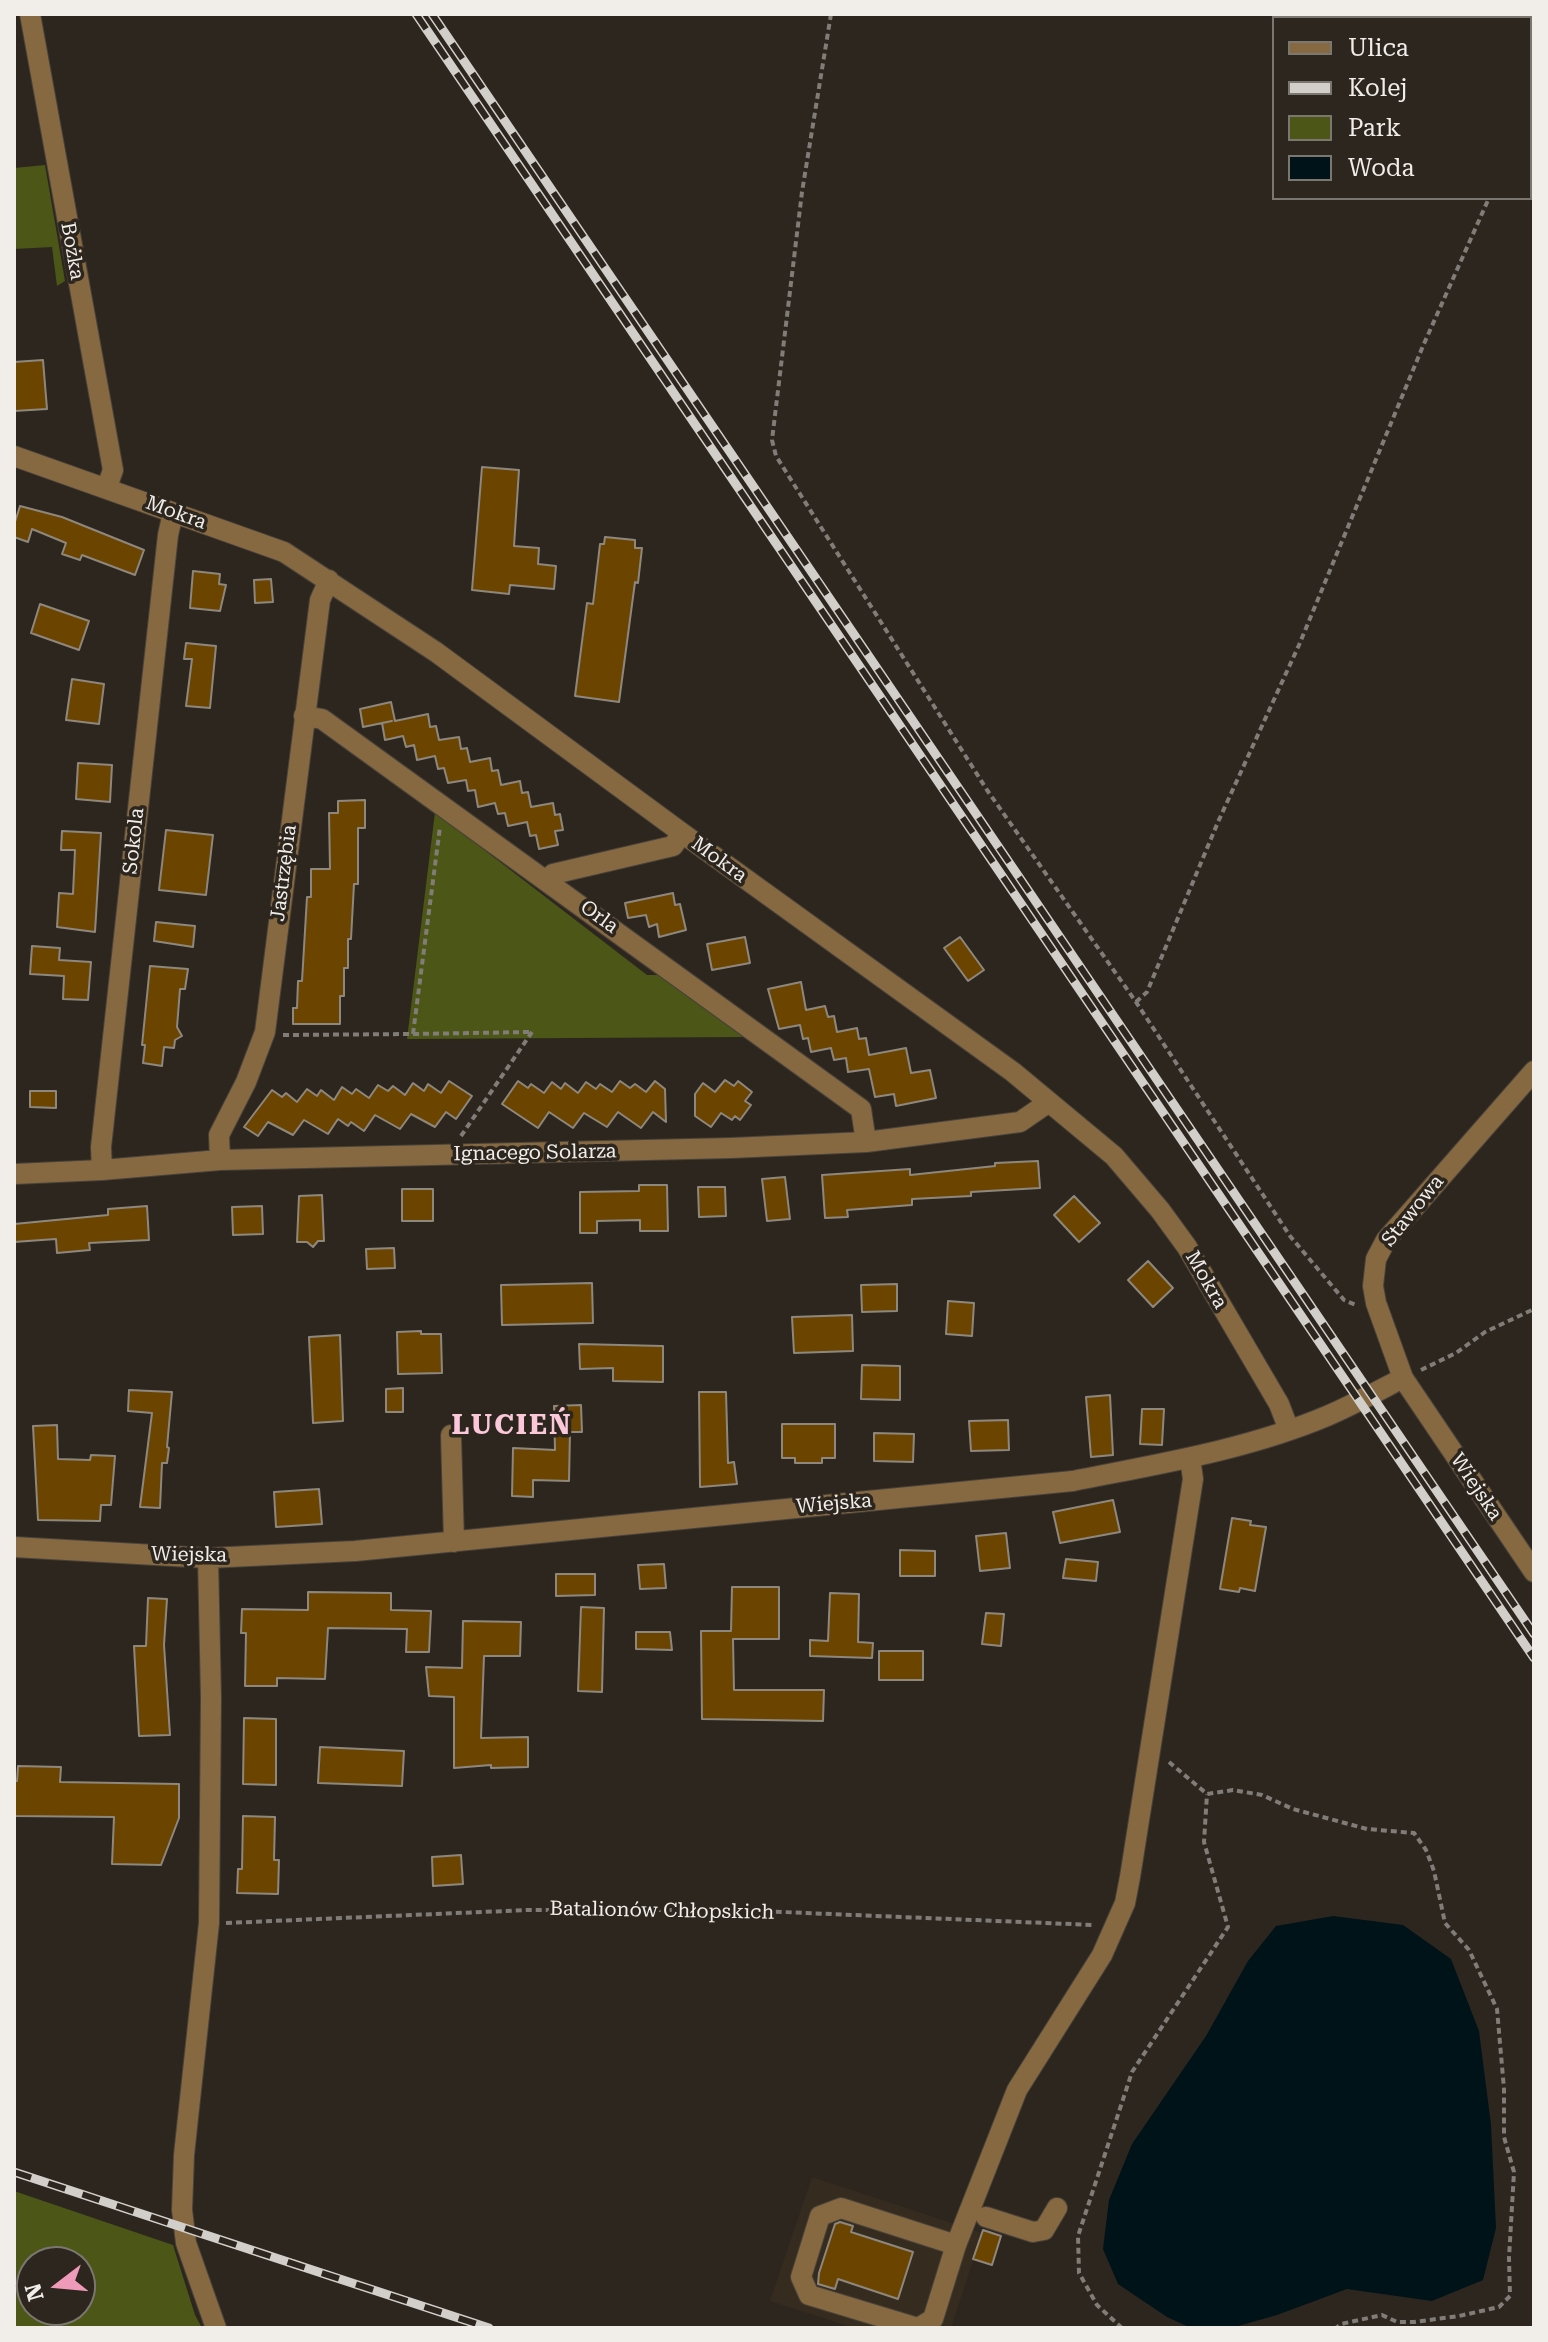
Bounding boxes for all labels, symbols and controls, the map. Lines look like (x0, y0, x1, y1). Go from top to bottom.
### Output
legend (1272, 16, 1532, 200)
text: Ulica (1348, 34, 1409, 62)
text: Kolej (1348, 74, 1407, 102)
text: Park (1348, 114, 1401, 142)
text: Woda (1348, 154, 1414, 182)
street label: Bożka (55, 220, 89, 282)
street label: Mokra (142, 491, 210, 535)
street label: Sokola (119, 807, 149, 875)
street label: Jastrzębia (266, 823, 302, 923)
street label: Mokra (687, 832, 751, 888)
street label: Orla (575, 895, 623, 939)
street label: Ignacego Solarza (453, 1140, 617, 1166)
street label: Stawowa (1377, 1170, 1449, 1252)
street label: Mokra (1180, 1247, 1232, 1313)
district label: LUCIEŃ (451, 1409, 573, 1443)
street label: Wiejska (1445, 1449, 1507, 1525)
street label: Wiejska (795, 1489, 873, 1519)
street label: Wiejska (151, 1542, 227, 1568)
street label: Batalionów Chłopskich (549, 1897, 775, 1925)
north arrow (16, 2246, 96, 2326)
text: N (20, 2281, 49, 2304)

